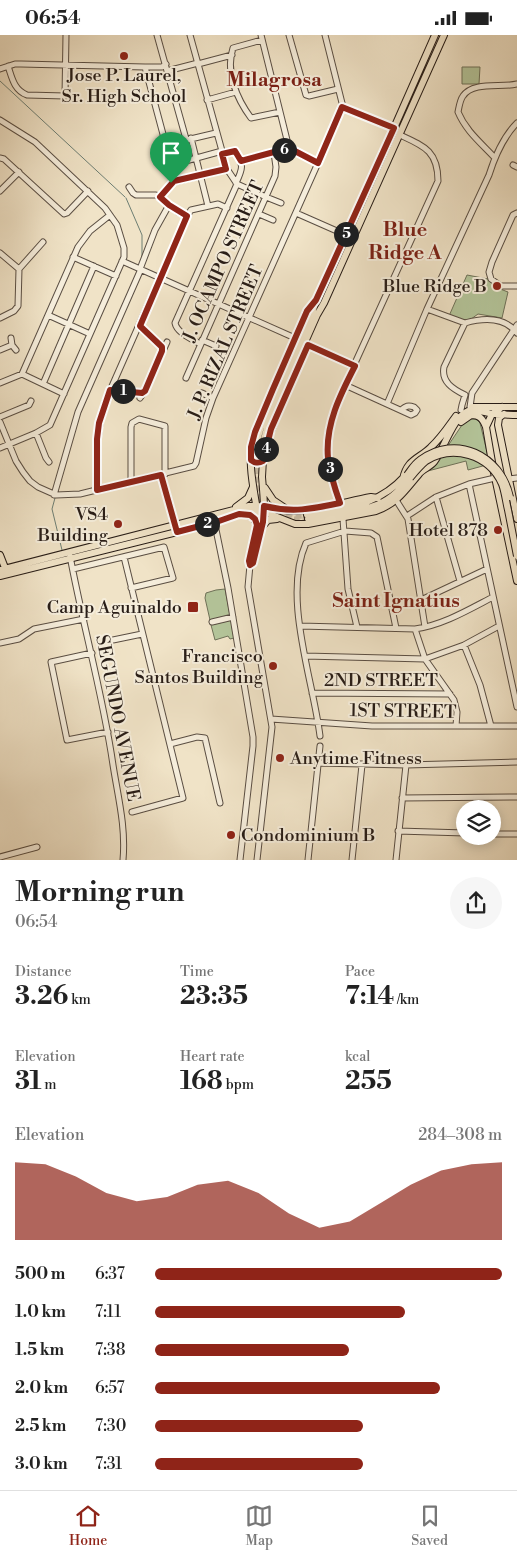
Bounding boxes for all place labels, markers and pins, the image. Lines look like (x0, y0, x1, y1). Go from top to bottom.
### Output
marker: Jose P. Laurel, Sr. High School (118, 50, 130, 62)
place label: Jose P. Laurel, Sr. High School (62, 64, 187, 108)
pin (150, 132, 192, 183)
pin: 6 (272, 137, 296, 163)
pin: 5 (334, 221, 358, 247)
place label: Blue Ridge B (382, 275, 487, 298)
marker: Blue Ridge B (491, 280, 503, 292)
pin: 1 (110, 379, 136, 403)
pin: 4 (254, 437, 278, 461)
pin: 3 (318, 457, 342, 481)
place label: VS4 Building (37, 503, 109, 547)
pin: 2 (194, 511, 220, 537)
marker: VS4 Building (112, 518, 124, 530)
place label: Hotel 878 (409, 519, 488, 542)
marker: Hotel 878 (492, 524, 504, 536)
place label: Camp Aguinaldo (47, 596, 182, 619)
marker: Camp Aguinaldo (186, 600, 200, 614)
place label: Francisco Santos Building (135, 645, 264, 689)
marker: Francisco Santos Building (267, 660, 279, 672)
place label: Anytime Fitness (289, 747, 422, 770)
marker: Anytime Fitness (274, 752, 286, 764)
place label: Condominium B (241, 824, 375, 847)
marker: Condominium B (225, 829, 237, 841)

